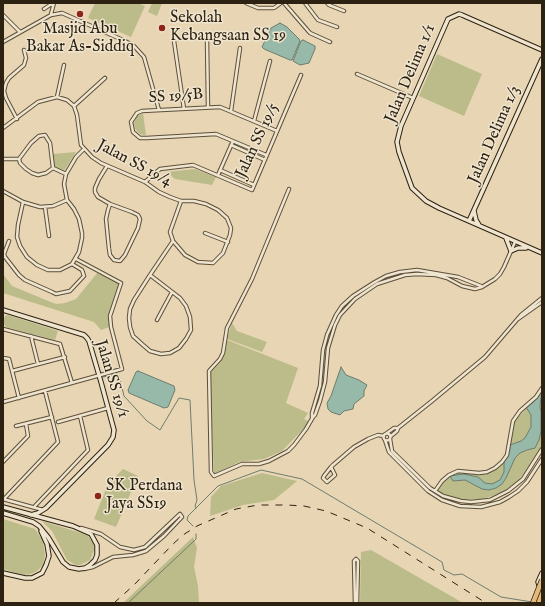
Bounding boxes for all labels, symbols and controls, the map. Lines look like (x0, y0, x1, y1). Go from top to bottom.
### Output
marker: Masjid Abu Bakar As-Siddiq (75, 9, 85, 19)
place label: Sekolah Kebangsaan SS 19 (170, 9, 286, 47)
place label: Masjid Abu Bakar As-Siddiq (26, 20, 134, 58)
street label: Jalan Delima 1/1 (382, 22, 440, 126)
marker: Sekolah Kebangsaan SS 19 (157, 23, 167, 33)
street label: Jalan Delima 1/3 (465, 83, 525, 187)
street label: SS 19/5B (148, 86, 204, 108)
street label: Jalan SS 19/5 (232, 101, 284, 181)
street label: Jalan SS 19/4 (93, 136, 175, 192)
street label: Jalan SS 19/1 (90, 338, 132, 420)
place label: SK Perdana Jaya SS19 (106, 477, 182, 515)
marker: SK Perdana Jaya SS19 (93, 491, 103, 501)

